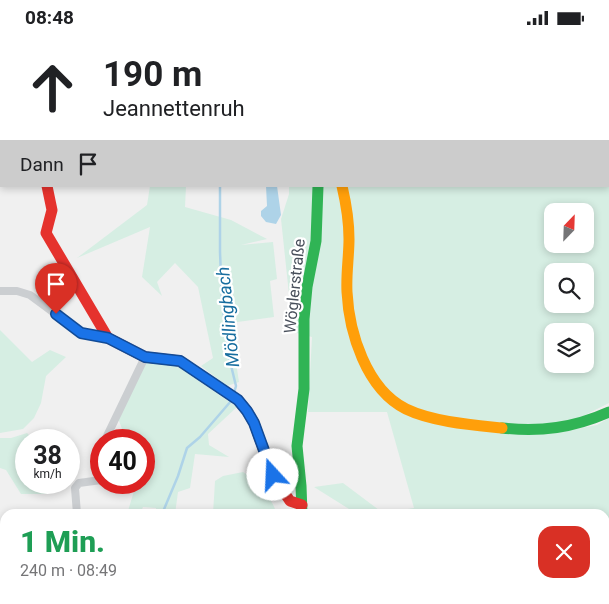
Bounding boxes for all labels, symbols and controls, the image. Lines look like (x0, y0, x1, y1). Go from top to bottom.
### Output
text: 08:48 (25, 6, 74, 29)
text: 190 m (103, 54, 202, 95)
icon: ahead (20, 55, 85, 120)
text: Jeannettenruh (103, 96, 245, 121)
icon: arrive (74, 150, 102, 178)
text: Dann (20, 153, 64, 176)
north arrow (544, 203, 594, 253)
map controls (544, 203, 594, 373)
street label: Wöglerstraße (280, 238, 309, 334)
pin (35, 263, 77, 314)
button: search (544, 263, 594, 313)
water label: Mödlingbach (212, 266, 243, 368)
icon: arrive (42, 270, 70, 298)
button: layers (544, 323, 594, 373)
speed limit sign: 40 (90, 429, 155, 494)
text: 38 (33, 441, 62, 470)
position arrow (246, 448, 298, 500)
text: km/h (33, 467, 62, 481)
text: 1 Min. (20, 524, 105, 559)
button: close (538, 526, 590, 578)
text: 240 m · 08:49 (20, 561, 117, 580)

